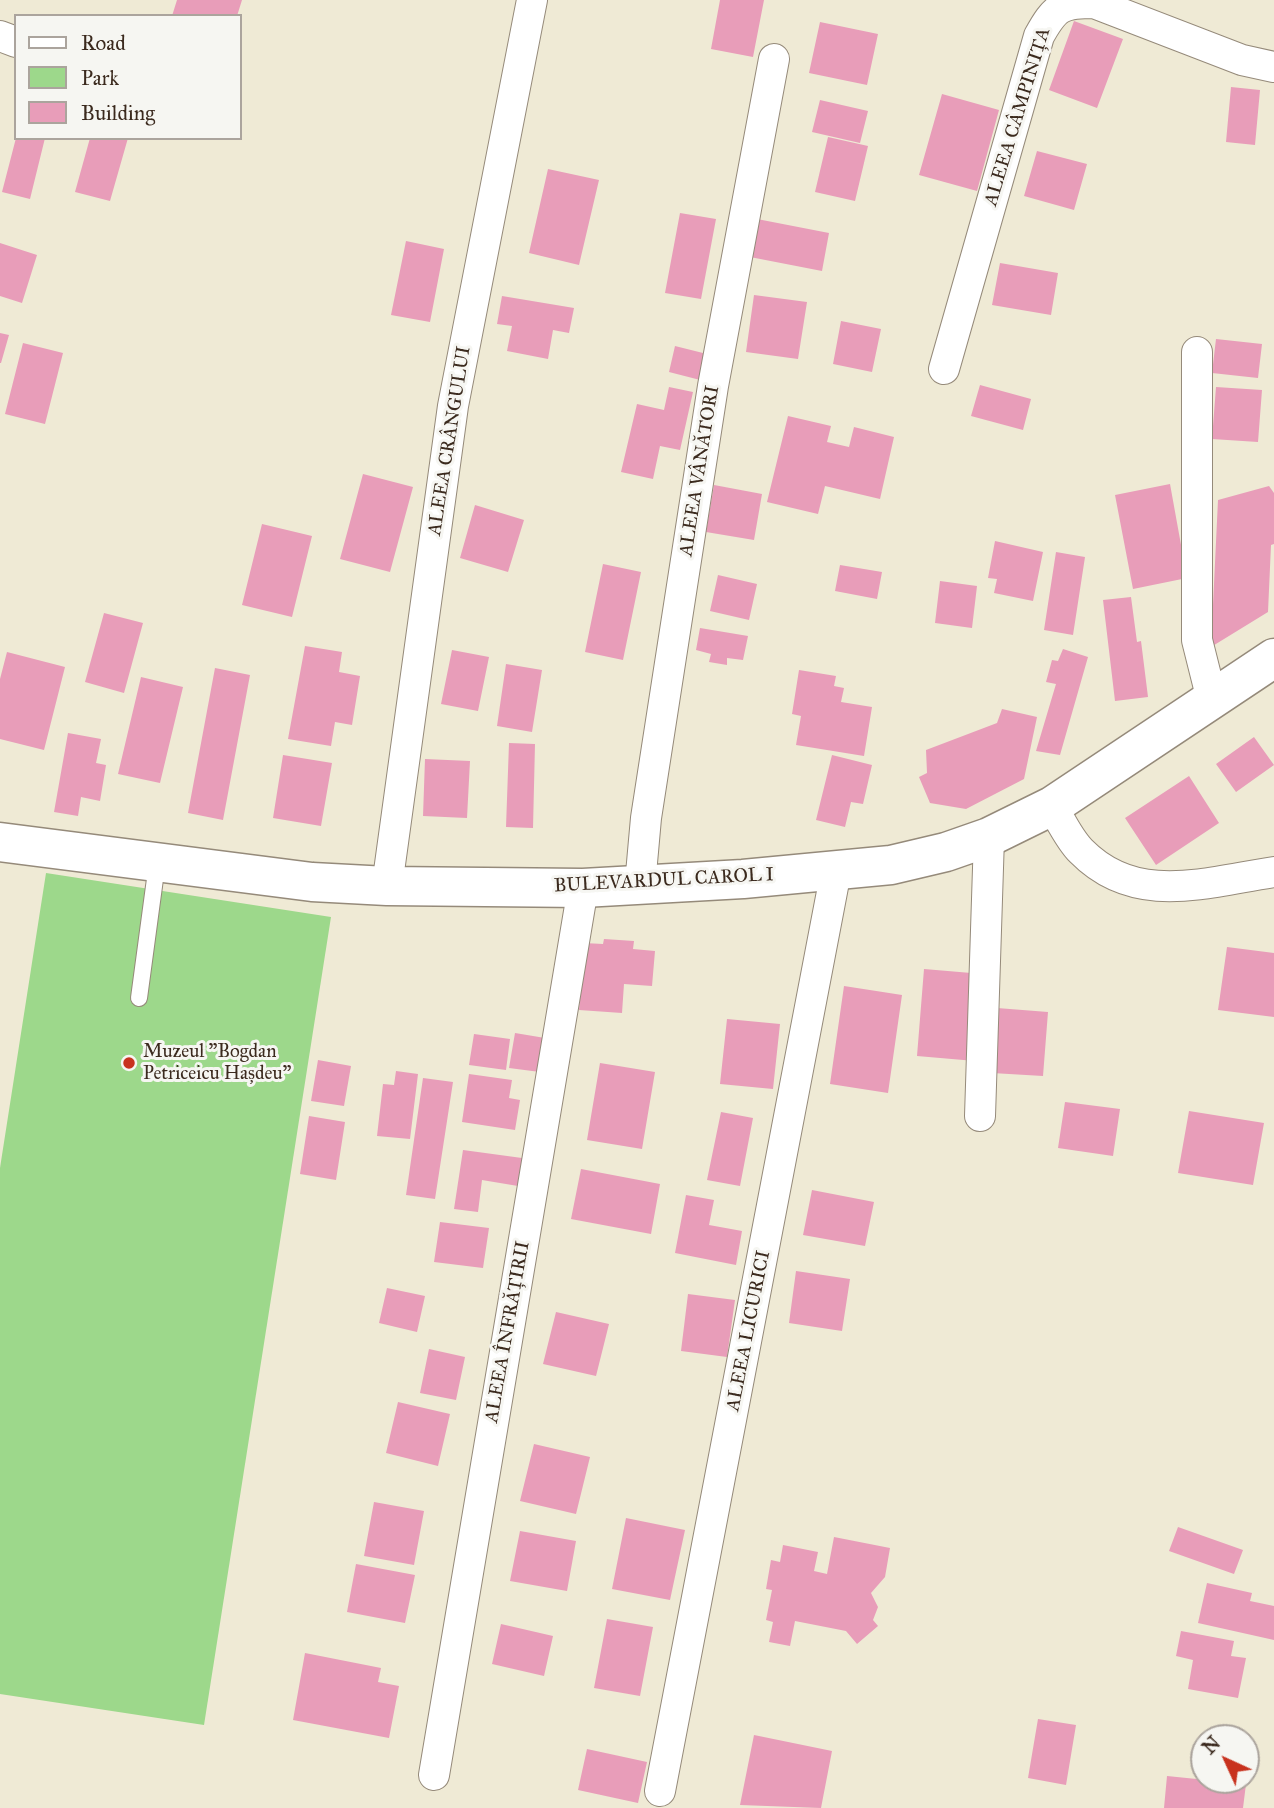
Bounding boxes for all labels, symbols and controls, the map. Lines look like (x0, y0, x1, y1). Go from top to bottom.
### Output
legend (14, 14, 242, 140)
street label: ALEEA CÂMPINIȚA (980, 25, 1056, 209)
text: Road (81, 30, 126, 56)
text: Park (81, 65, 119, 91)
text: Building (81, 100, 155, 126)
street label: ALEEA CRÂNGULUI (424, 345, 476, 537)
street label: ALEEA VÂNĂTORI (675, 384, 725, 558)
street label: BULEVARDUL CAROL I (553, 864, 775, 898)
place label: Muzeul "Bogdan Petriceicu Hașdeu" (143, 1041, 291, 1085)
marker: Muzeul "Bogdan Petriceicu Hașdeu" (121, 1055, 137, 1071)
street label: ALEEA ÎNFRĂȚIRII (481, 1239, 535, 1425)
street label: ALEEA LICURICI (722, 1249, 776, 1413)
north arrow (1190, 1724, 1260, 1794)
text: N (1197, 1731, 1225, 1759)

